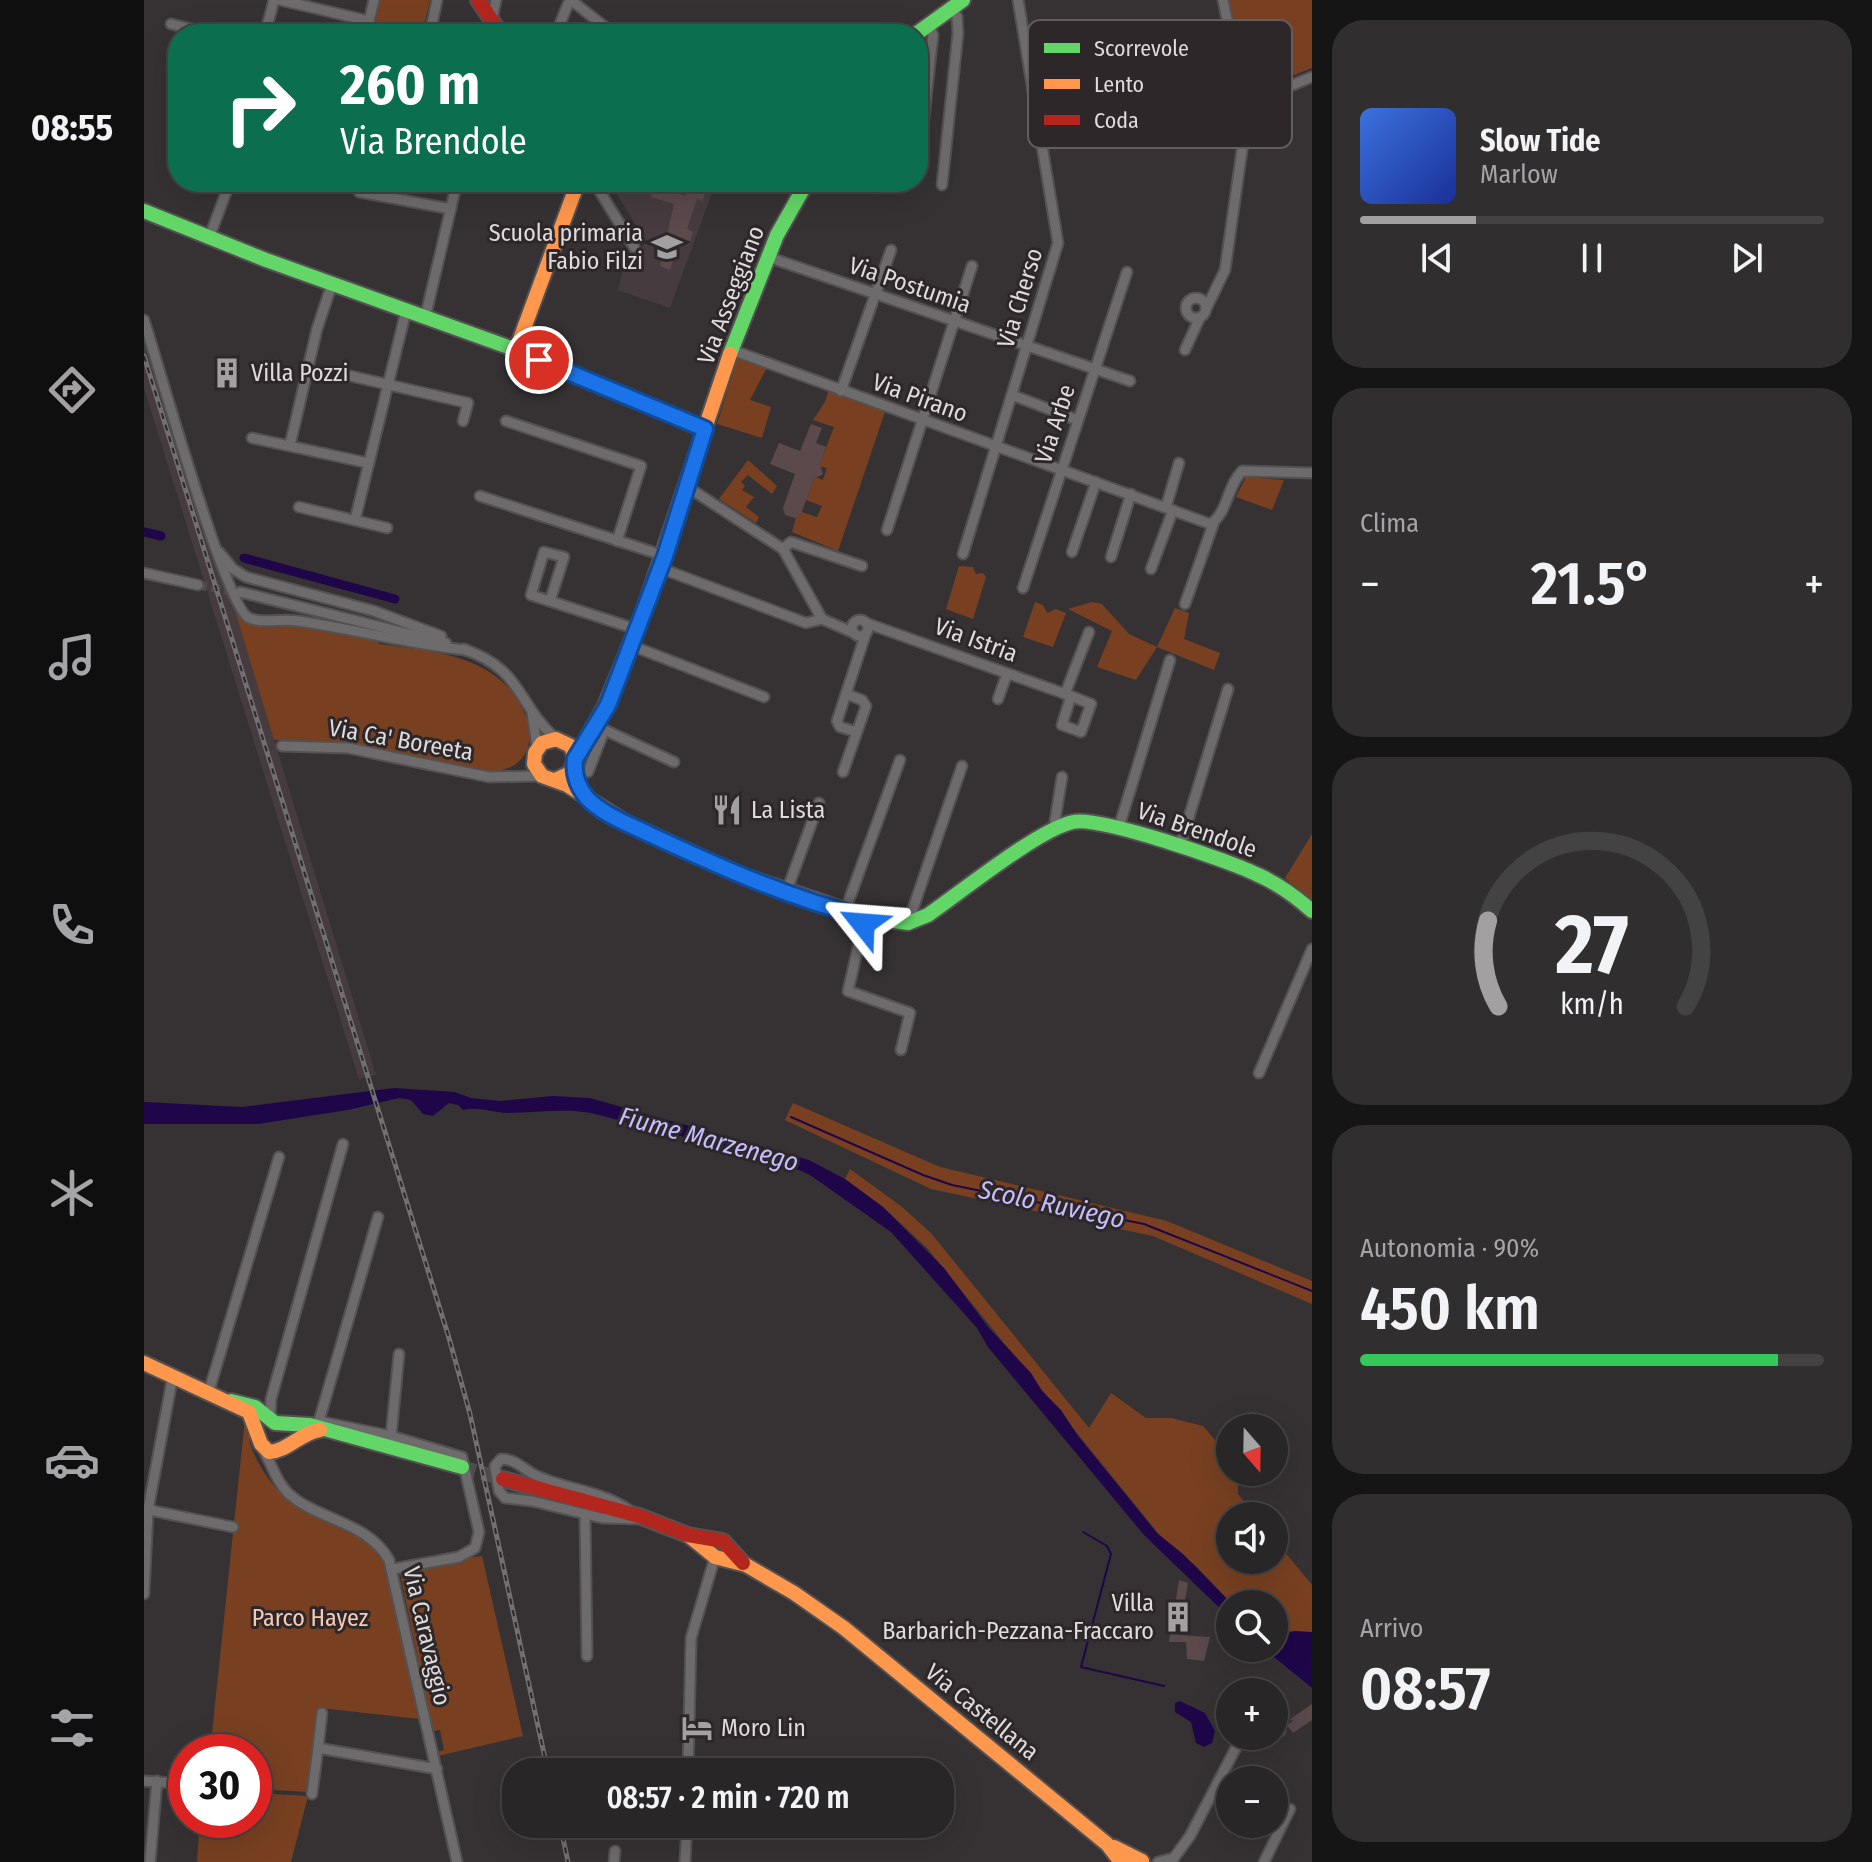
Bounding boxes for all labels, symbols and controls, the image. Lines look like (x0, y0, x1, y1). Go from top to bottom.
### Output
legend (1028, 20, 1292, 148)
text: Scorrevole (1094, 35, 1189, 62)
text: 260 m (340, 52, 480, 119)
icon: right (208, 56, 312, 160)
text: Lento (1094, 71, 1144, 98)
text: 08:55 (31, 106, 113, 150)
text: Coda (1094, 107, 1139, 134)
text: Via Brendole (340, 120, 527, 164)
text: Slow Tide (1480, 123, 1601, 159)
text: Marlow (1480, 159, 1558, 190)
place label: Scuola primaria Fabio Filzi (489, 219, 643, 275)
street label: Via Asseggiano (692, 222, 770, 368)
school or university icon: Scuola primaria Fabio Filzi (650, 230, 684, 264)
icon: previous (1415, 236, 1459, 280)
icon: pause (1570, 236, 1614, 280)
icon: next (1725, 236, 1769, 280)
street label: Via Cherso (992, 245, 1048, 351)
street label: Via Postumia (845, 251, 975, 319)
pin (505, 326, 573, 394)
icon: arrive (517, 338, 561, 382)
building icon: Villa Pozzi (210, 356, 244, 390)
place label: Villa Pozzi (251, 359, 349, 387)
icon: directions (44, 362, 100, 418)
street label: Via Pirano (869, 368, 971, 428)
street label: Via Arbe (1029, 381, 1081, 467)
text: Clima (1360, 508, 1419, 539)
text: 21.5° (1531, 548, 1653, 620)
text: − (1360, 558, 1380, 611)
text: + (1804, 558, 1824, 611)
street label: Via Istria (931, 612, 1021, 668)
icon: music (44, 629, 100, 685)
street label: Via Ca' Boreeta (327, 714, 475, 766)
restaurant icon: La Lista (710, 793, 744, 827)
place label: La Lista (751, 796, 825, 824)
street label: Via Brendole (1134, 796, 1260, 864)
position arrow (821, 882, 905, 966)
text: 27 (1554, 895, 1629, 995)
icon: phone (44, 897, 100, 953)
text: km/h (1560, 987, 1624, 1022)
water label: Fiume Marzenego (616, 1101, 802, 1178)
icon: climate (44, 1165, 100, 1221)
water label: Scolo Ruviego (975, 1174, 1128, 1235)
text: Autonomia · 90% (1360, 1233, 1539, 1264)
text: 450 km (1360, 1273, 1540, 1345)
north arrow (1216, 1414, 1288, 1486)
map controls (1216, 1414, 1288, 1838)
icon: car (44, 1432, 100, 1488)
button: sound (1216, 1502, 1288, 1574)
street label: Via Caravaggio (397, 1564, 457, 1708)
place label: Villa Barbarich-Pezzana-Fraccaro (882, 1589, 1154, 1645)
button: search (1216, 1590, 1288, 1662)
building icon: Villa Barbarich-Pezzana-Fraccaro (1161, 1600, 1195, 1634)
park label: Parco Hayez (252, 1604, 368, 1632)
text: Arrivo (1360, 1613, 1424, 1644)
text: 08:57 (1360, 1653, 1491, 1725)
street label: Via Castellana (920, 1658, 1044, 1766)
button: + (1216, 1678, 1288, 1750)
icon: filters (44, 1700, 100, 1756)
hotel icon: Moro Lin (680, 1711, 714, 1745)
place label: Moro Lin (721, 1714, 806, 1742)
speed limit sign: 30 (168, 1734, 272, 1838)
button: − (1216, 1766, 1288, 1838)
text: 08:57 · 2 min · 720 m (606, 1780, 850, 1816)

